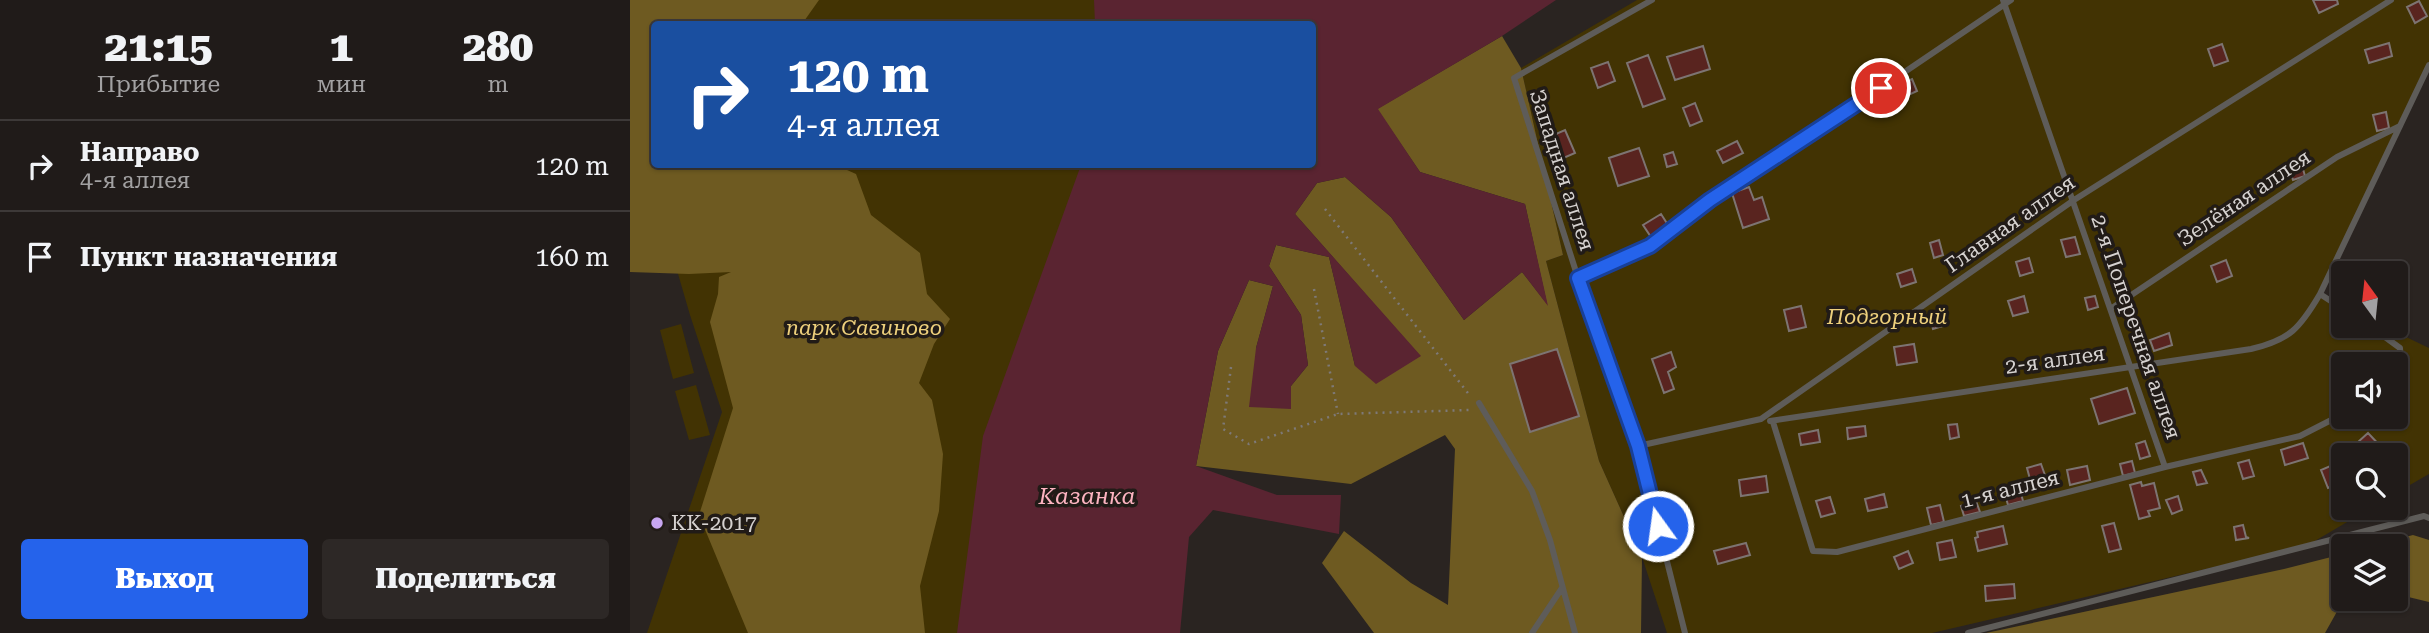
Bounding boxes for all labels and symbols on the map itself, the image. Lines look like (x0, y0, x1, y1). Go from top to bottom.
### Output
pin (1851, 58, 1911, 118)
street label: Западная аллея (1525, 86, 1599, 254)
street label: Зелёная аллея (2173, 145, 2315, 251)
street label: Главная аллея (1941, 170, 2079, 278)
street label: 2-я Поперечная аллея (2086, 212, 2186, 442)
north arrow (2331, 261, 2408, 338)
park label: Подгорный (1826, 305, 1947, 329)
park label: парк Савиново (786, 316, 942, 340)
street label: 2-я аллея (2004, 341, 2106, 379)
street label: 1-я аллея (1958, 465, 2062, 513)
water label: Казанка (1038, 483, 1136, 510)
position arrow (1621, 489, 1695, 563)
place label: КК-2017 (671, 511, 757, 535)
marker: КК-2017 (649, 515, 665, 531)

